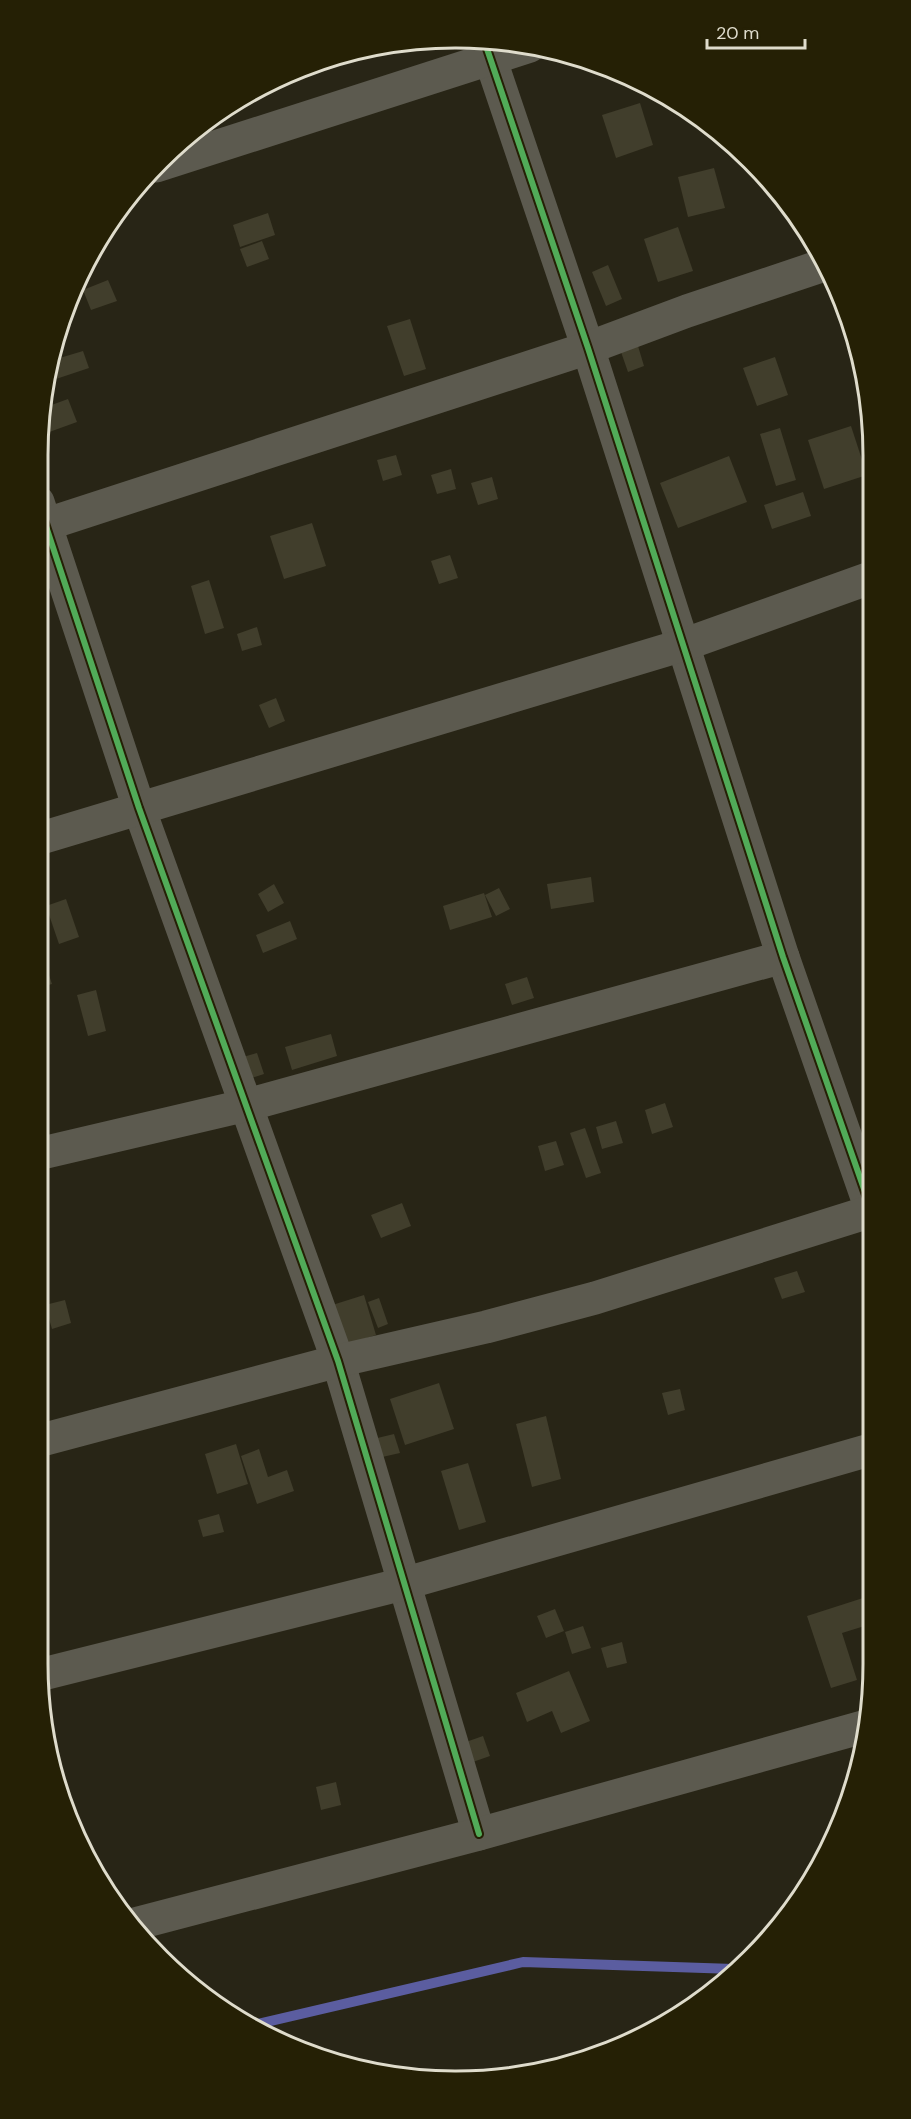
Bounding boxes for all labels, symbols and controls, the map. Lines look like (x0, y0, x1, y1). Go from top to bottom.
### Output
scale bar (707, 12, 804, 50)
text: 20 m (716, 21, 759, 45)

